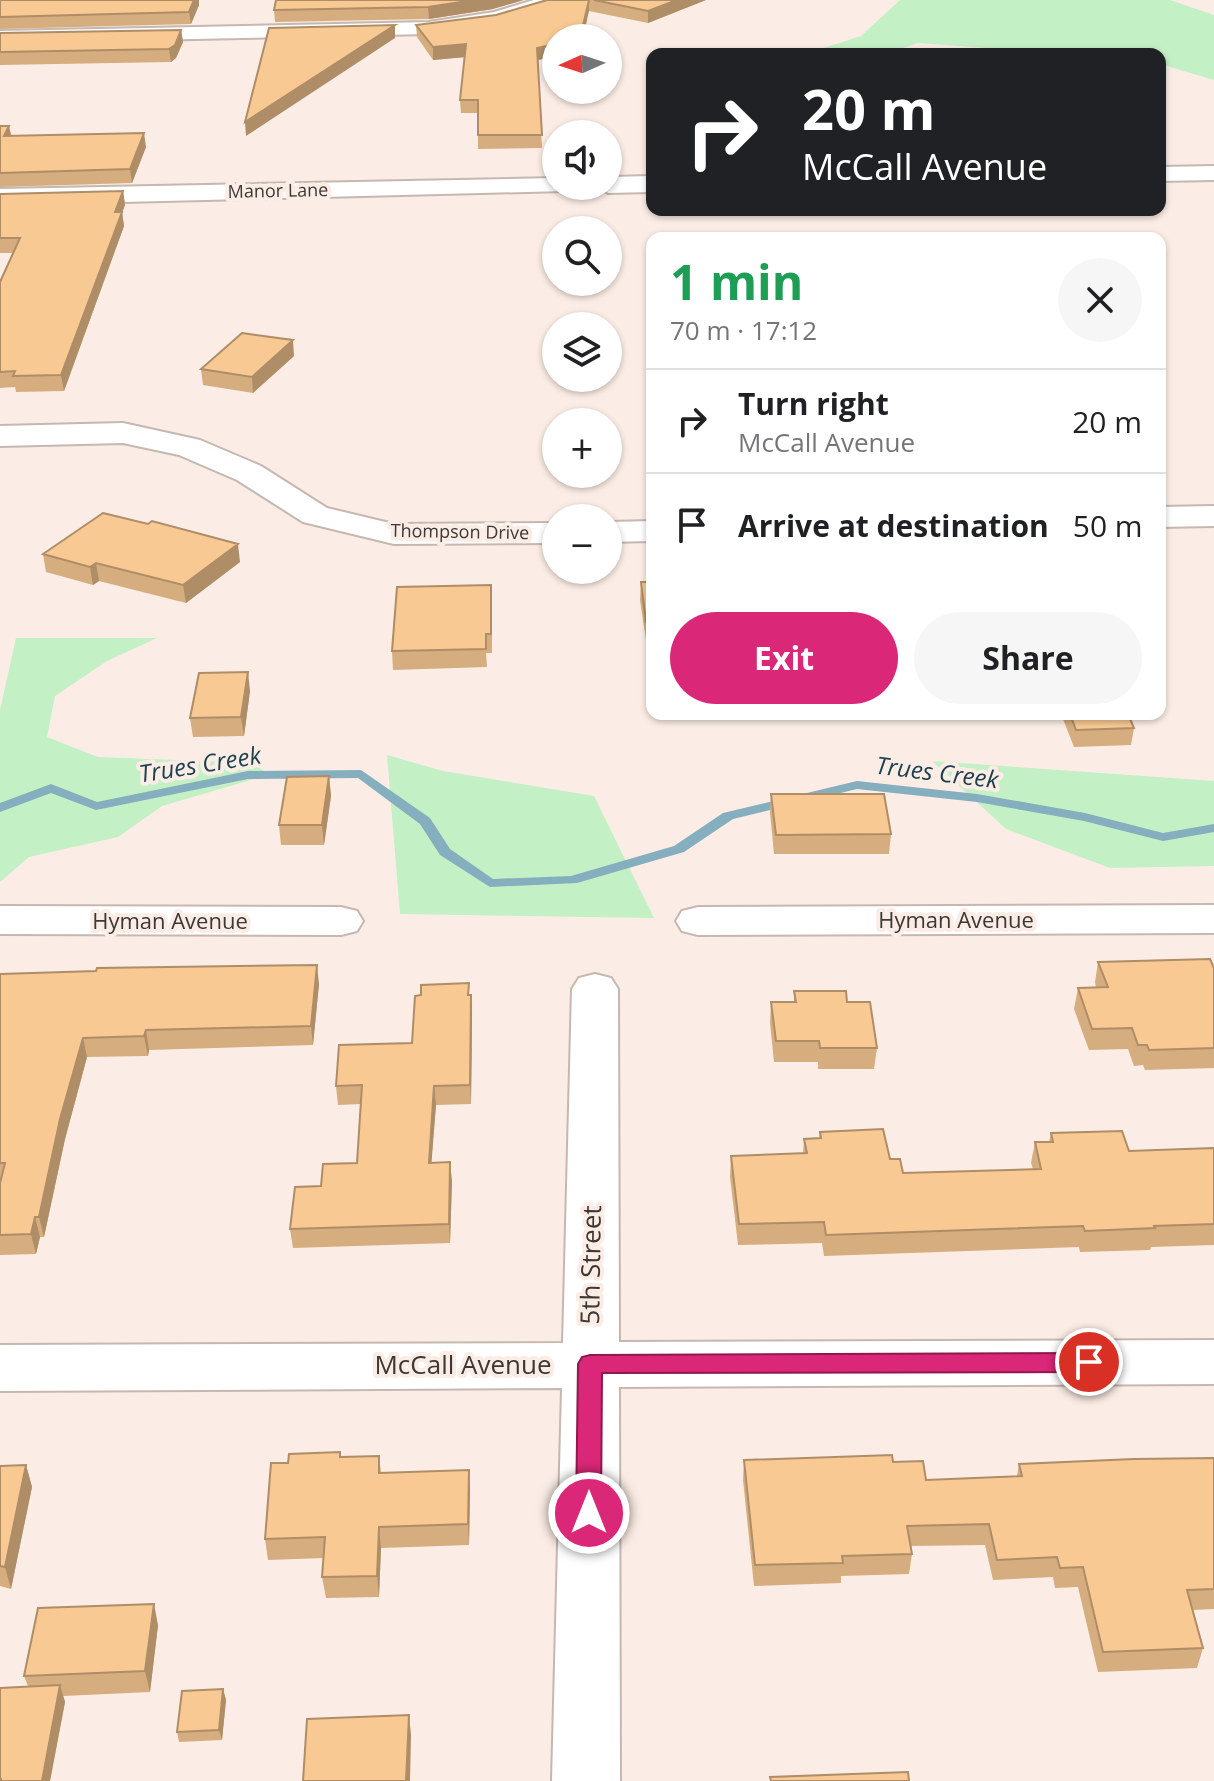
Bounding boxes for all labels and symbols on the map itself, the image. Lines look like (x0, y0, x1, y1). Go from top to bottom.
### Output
north arrow (542, 24, 622, 104)
street label: Manor Lane (227, 177, 329, 203)
street label: Thompson Drive (390, 518, 530, 544)
water label: Trues Creek (136, 737, 264, 789)
water label: Trues Creek (874, 748, 1002, 796)
street label: Hyman Avenue (878, 904, 1034, 934)
street label: Hyman Avenue (92, 905, 248, 935)
street label: 5th Street (571, 1205, 609, 1325)
pin (1055, 1328, 1123, 1396)
street label: McCall Avenue (374, 1346, 552, 1382)
position arrow (547, 1471, 631, 1555)

